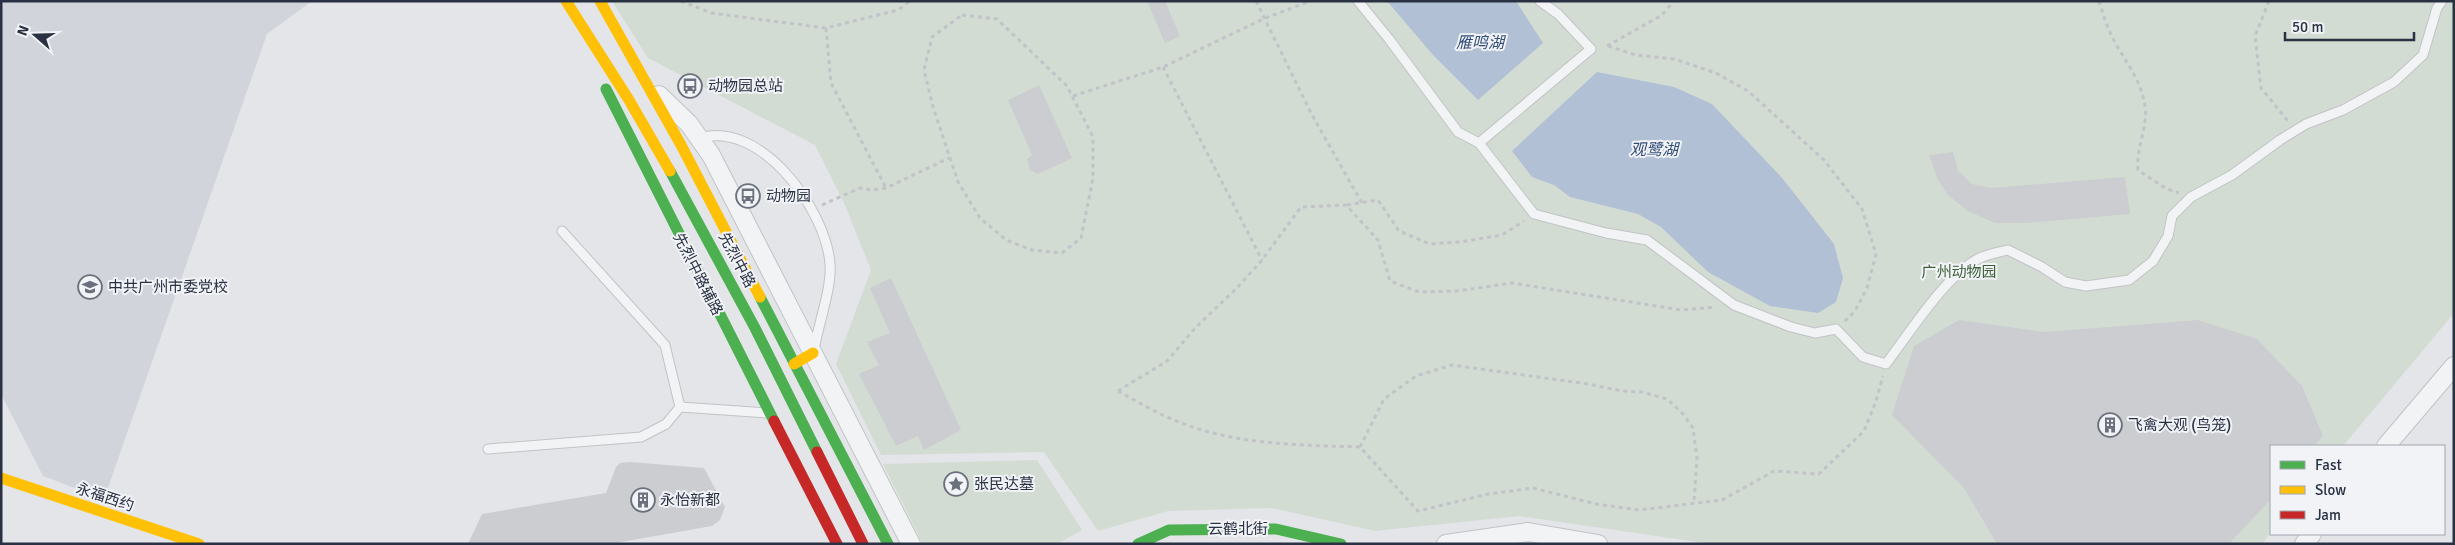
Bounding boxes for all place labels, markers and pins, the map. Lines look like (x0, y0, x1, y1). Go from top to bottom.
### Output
bus stop icon: 动物园总站 (677, 73, 703, 99)
place label: 动物园总站 (708, 77, 783, 95)
bus stop icon: 动物园 (735, 183, 761, 209)
place label: 动物园 (766, 187, 811, 205)
school or university icon: 中共广州市委党校 (77, 274, 103, 300)
place label: 中共广州市委党校 (108, 278, 228, 296)
building icon: 飞禽大观 (鸟笼) (2097, 412, 2123, 438)
place label: 飞禽大观 (鸟笼) (2128, 416, 2231, 434)
place icon: 张民达墓 (943, 471, 969, 497)
place label: 张民达墓 (974, 475, 1034, 493)
building icon: 永怡新都 (630, 487, 656, 513)
place label: 永怡新都 (660, 491, 720, 509)

